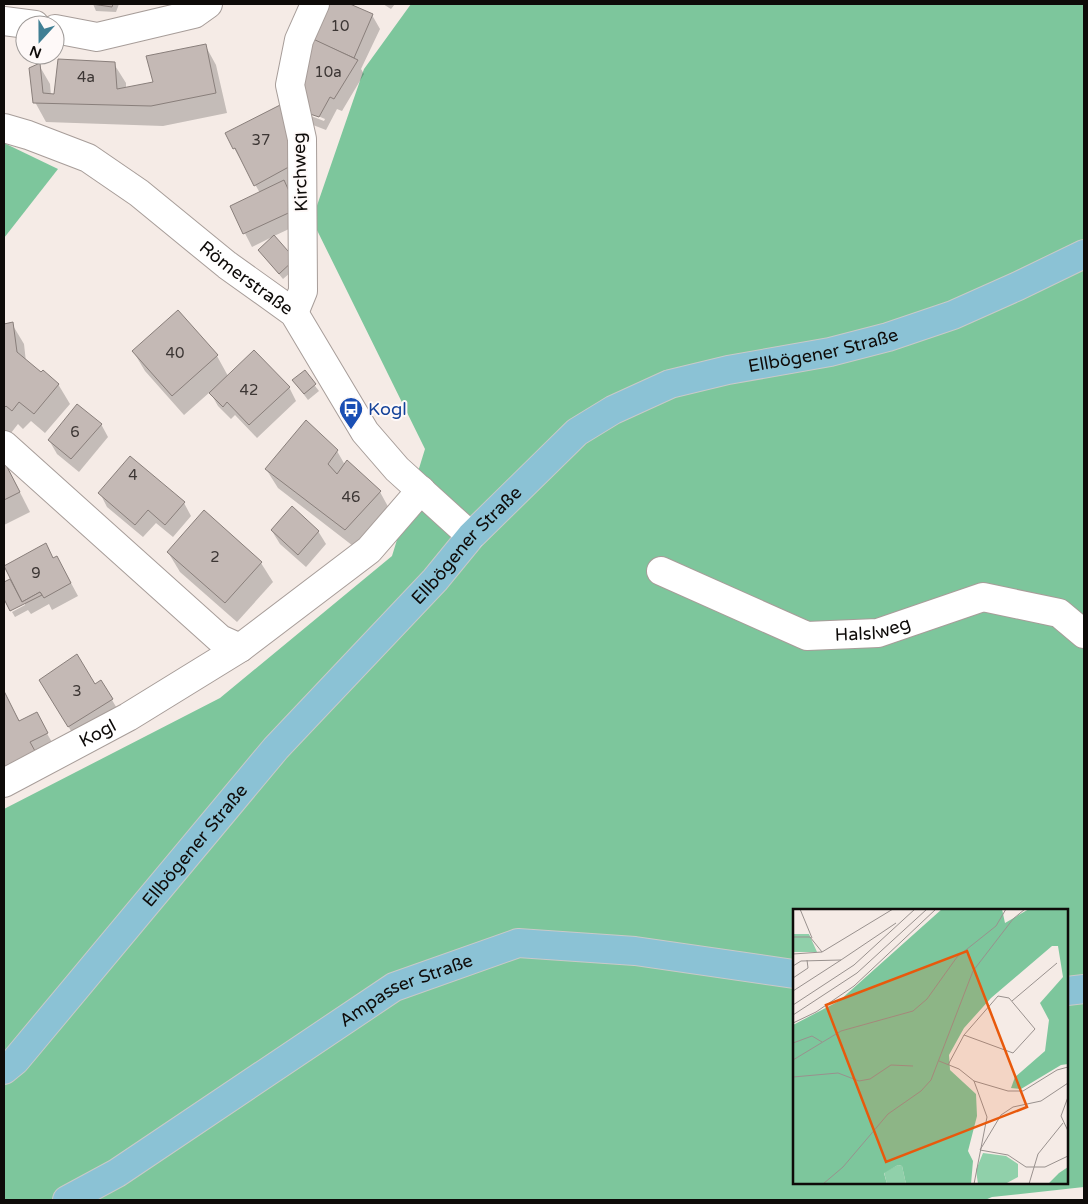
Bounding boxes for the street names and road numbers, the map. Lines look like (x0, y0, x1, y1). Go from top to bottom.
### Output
street label: Kirchweg (288, 132, 312, 212)
street label: Römerstraße (195, 236, 297, 320)
street label: Ellbögener Straße (746, 323, 901, 377)
street label: Ellbögener Straße (407, 482, 526, 609)
street label: Halslweg (834, 612, 913, 646)
street label: Kogl (75, 714, 120, 752)
street label: Ellbögener Straße (137, 780, 252, 911)
street label: Ampasser Straße (335, 949, 476, 1032)

